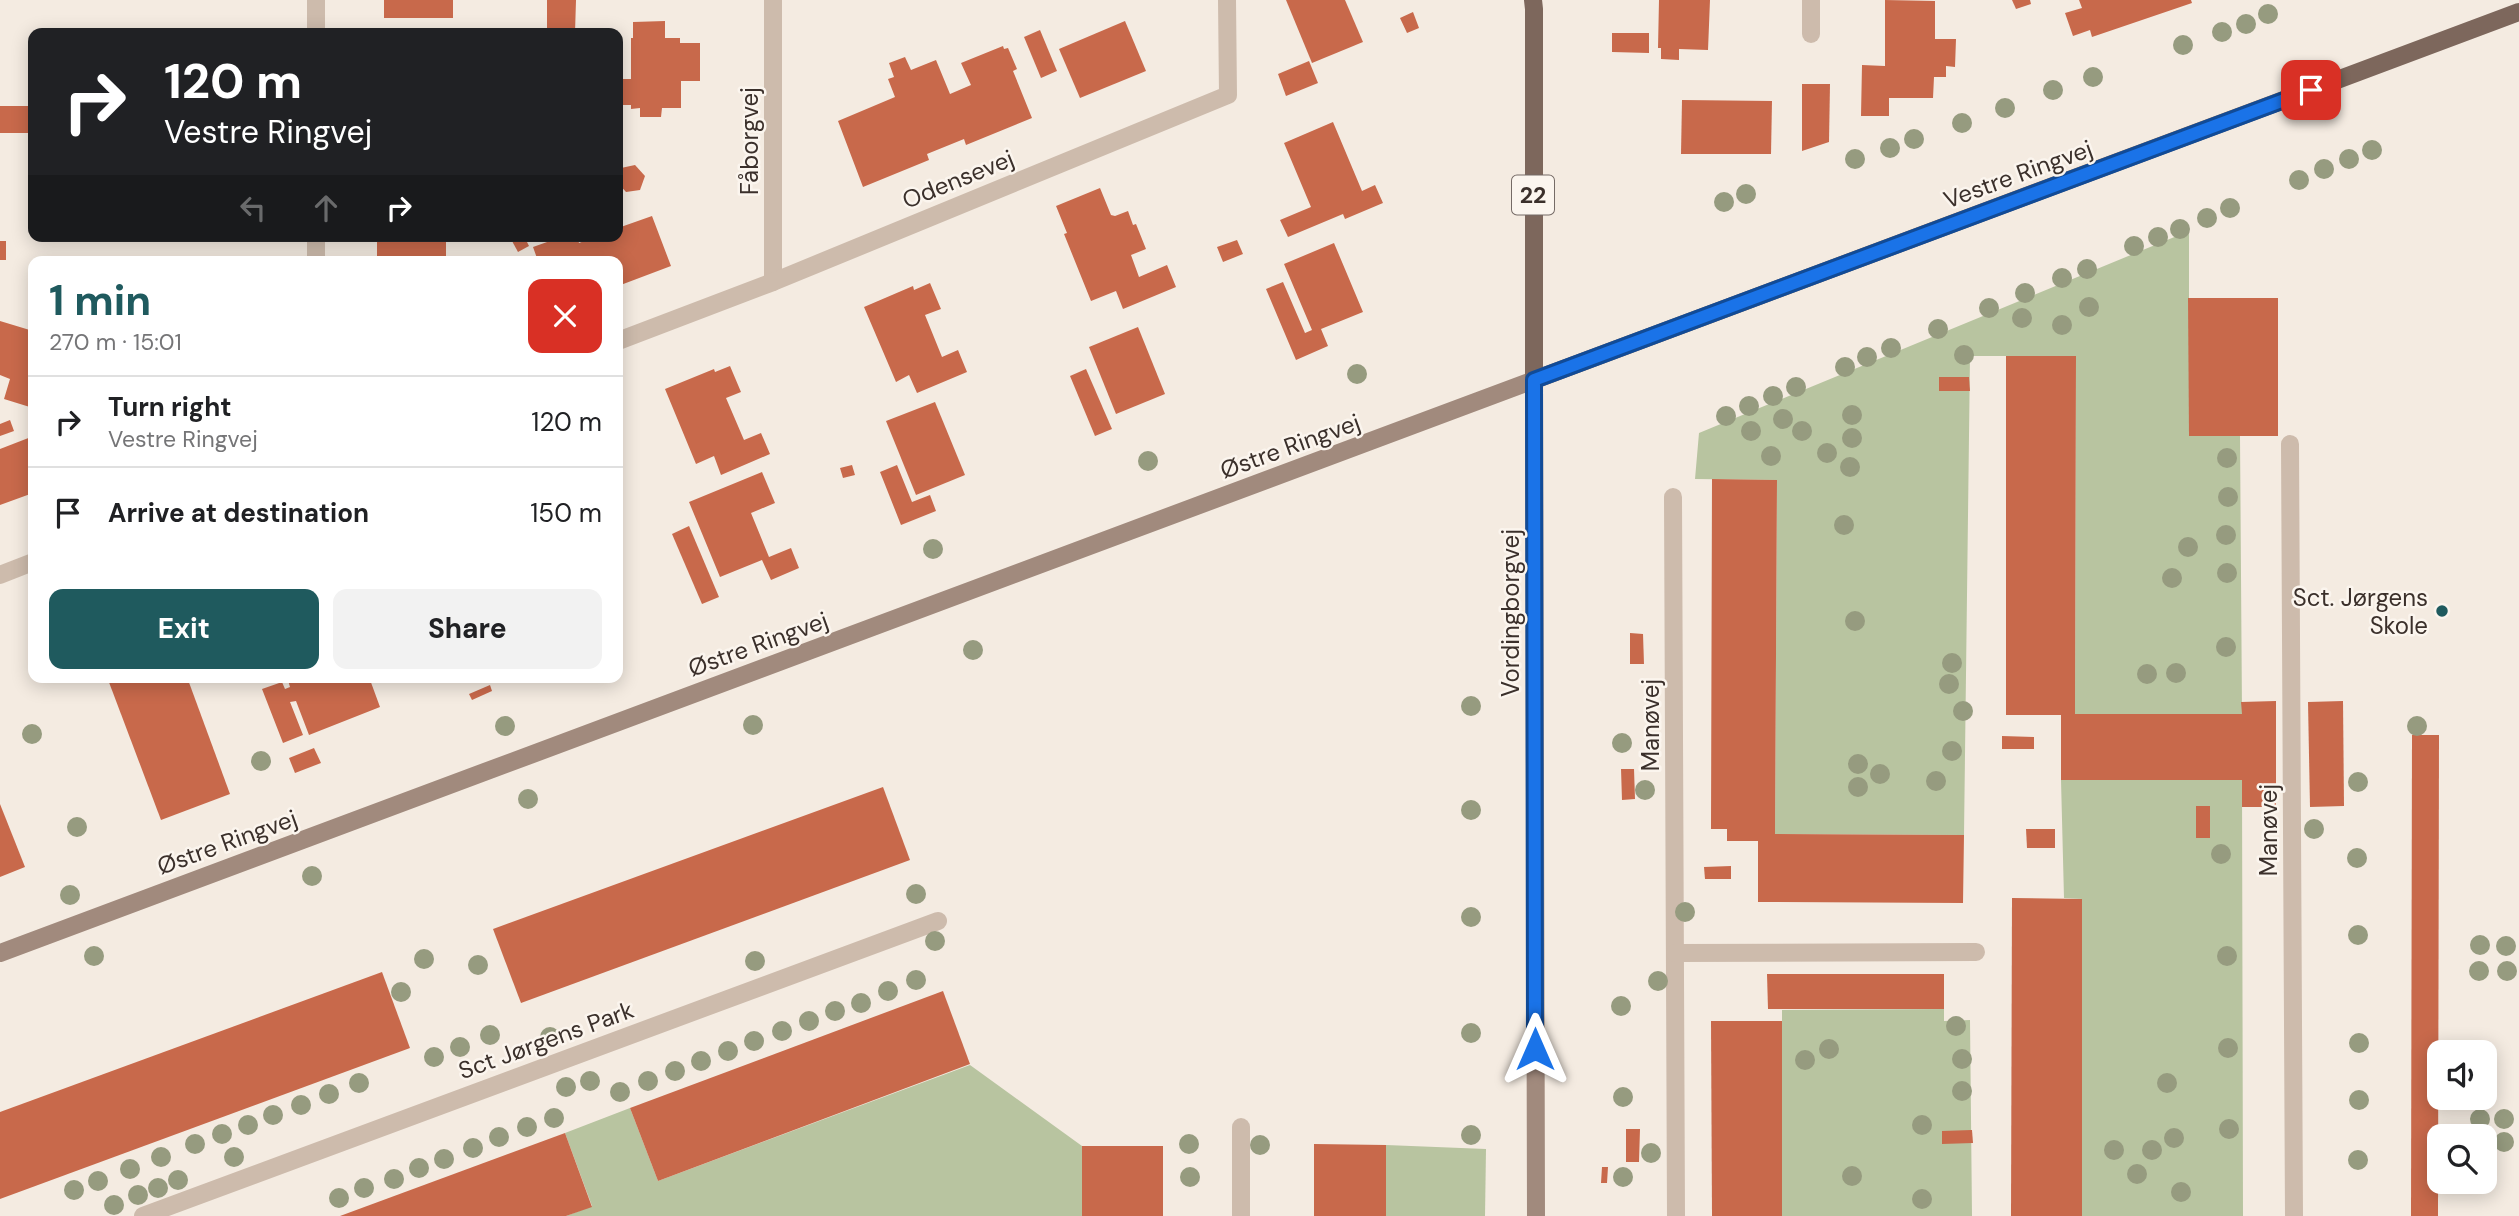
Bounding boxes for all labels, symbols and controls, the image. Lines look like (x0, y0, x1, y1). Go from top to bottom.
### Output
text: 120 m (164, 49, 302, 113)
icon: right (49, 56, 140, 147)
pin (2281, 60, 2341, 120)
icon: arrive (2292, 71, 2330, 109)
street label: Fåborgvej (734, 87, 765, 195)
text: Vestre Ringvej (164, 111, 372, 153)
street label: Vestre Ringvej (1939, 133, 2097, 215)
street label: Odensevej (898, 143, 1018, 215)
road number: 22 (1512, 176, 1554, 214)
icon: left (234, 189, 272, 227)
icon: ahead (307, 189, 345, 227)
icon: right (380, 189, 418, 227)
text: 1 min (49, 273, 151, 328)
button: close (528, 279, 602, 353)
text: 270 m · 15:01 (49, 327, 182, 357)
text: Turn right (108, 390, 232, 424)
icon: right (49, 403, 87, 441)
text: 120 m (531, 405, 602, 439)
street label: Østre Ringvej (1216, 406, 1364, 486)
text: Vestre Ringvej (108, 424, 258, 454)
icon: arrive (49, 494, 87, 532)
text: Arrive at destination (108, 496, 369, 530)
text: 150 m (530, 496, 602, 530)
street label: Vordingborgvej (1495, 529, 1526, 697)
place label: Sct. Jørgens Skole (2293, 582, 2428, 641)
button: Exit (49, 589, 319, 669)
button: Share (333, 589, 602, 669)
marker: Sct. Jørgens Skole (2434, 603, 2450, 619)
street label: Østre Ringvej (684, 604, 832, 684)
street label: Manøvej (1635, 679, 1666, 771)
street label: Manøvej (2253, 784, 2284, 876)
street label: Østre Ringvej (153, 802, 301, 882)
street label: Sct Jørgens Park (454, 994, 638, 1086)
position arrow (1498, 1012, 1572, 1086)
map controls (2427, 1040, 2497, 1194)
button: sound (2427, 1040, 2497, 1110)
button: search (2427, 1124, 2497, 1194)

